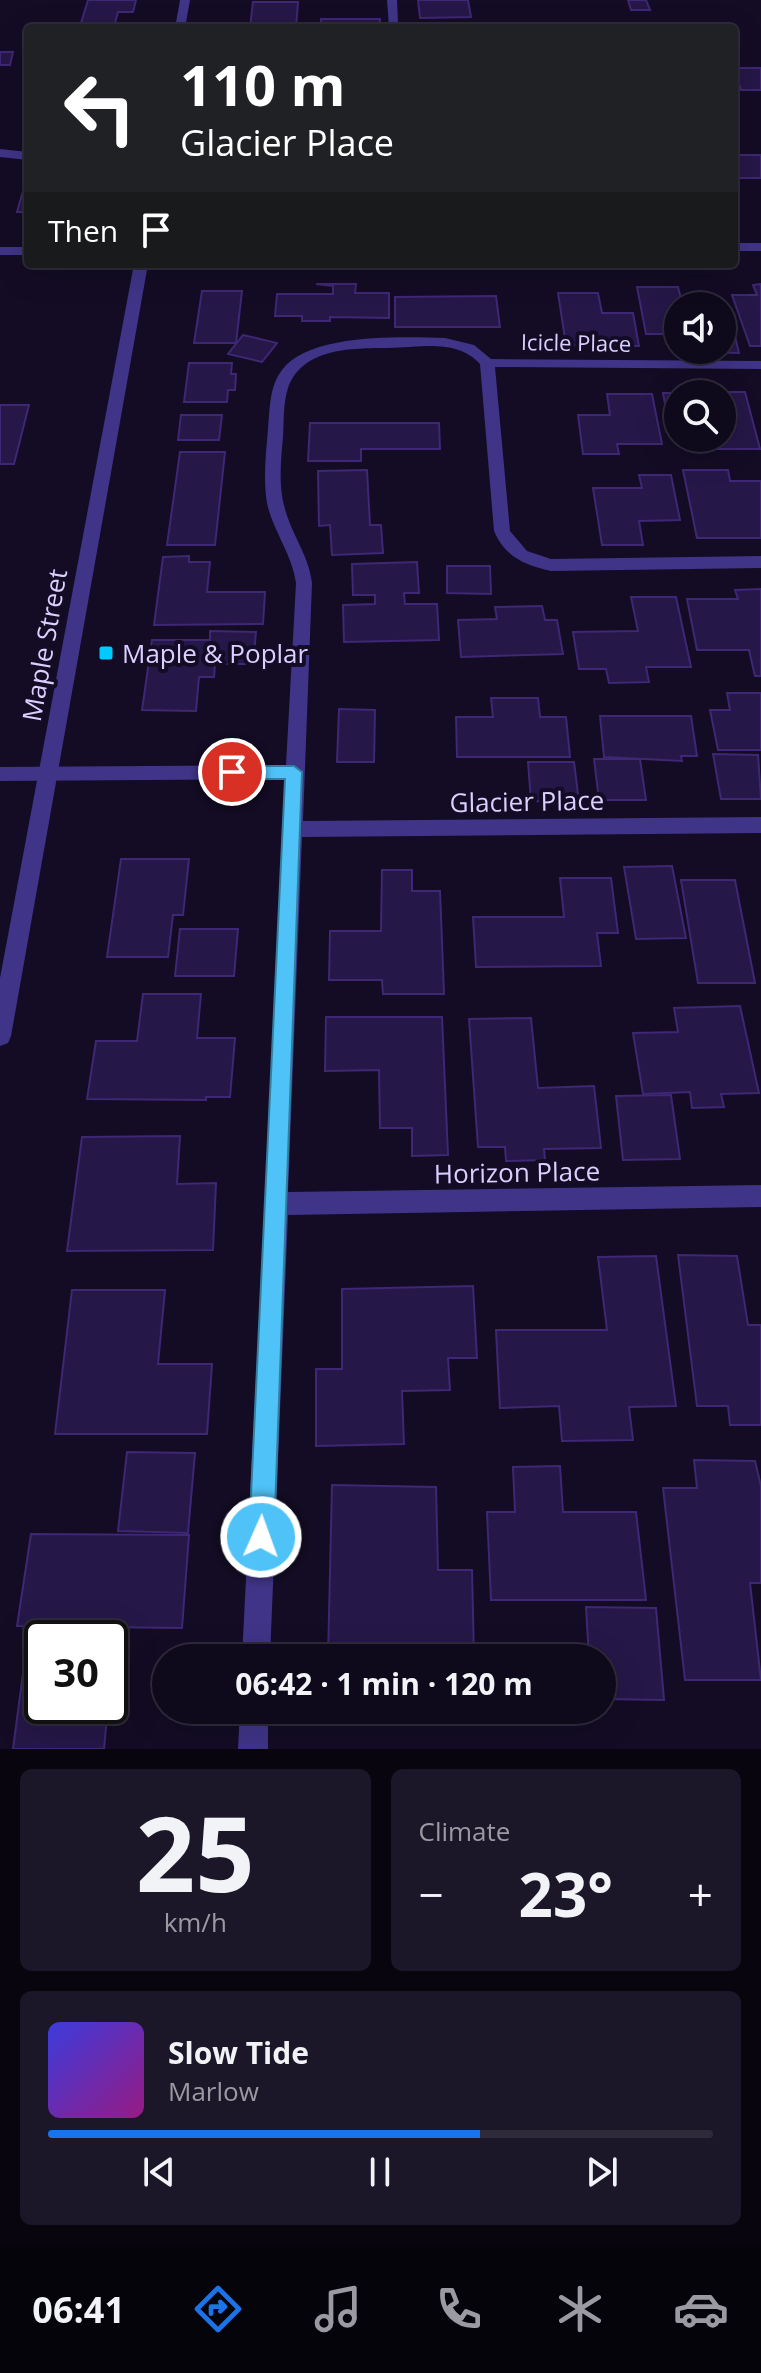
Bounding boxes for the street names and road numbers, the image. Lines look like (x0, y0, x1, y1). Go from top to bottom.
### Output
street label: Icicle Place (521, 326, 631, 358)
street label: Maple Street (13, 566, 75, 724)
street label: Glacier Place (449, 782, 605, 820)
street label: Horizon Place (434, 1153, 600, 1191)

